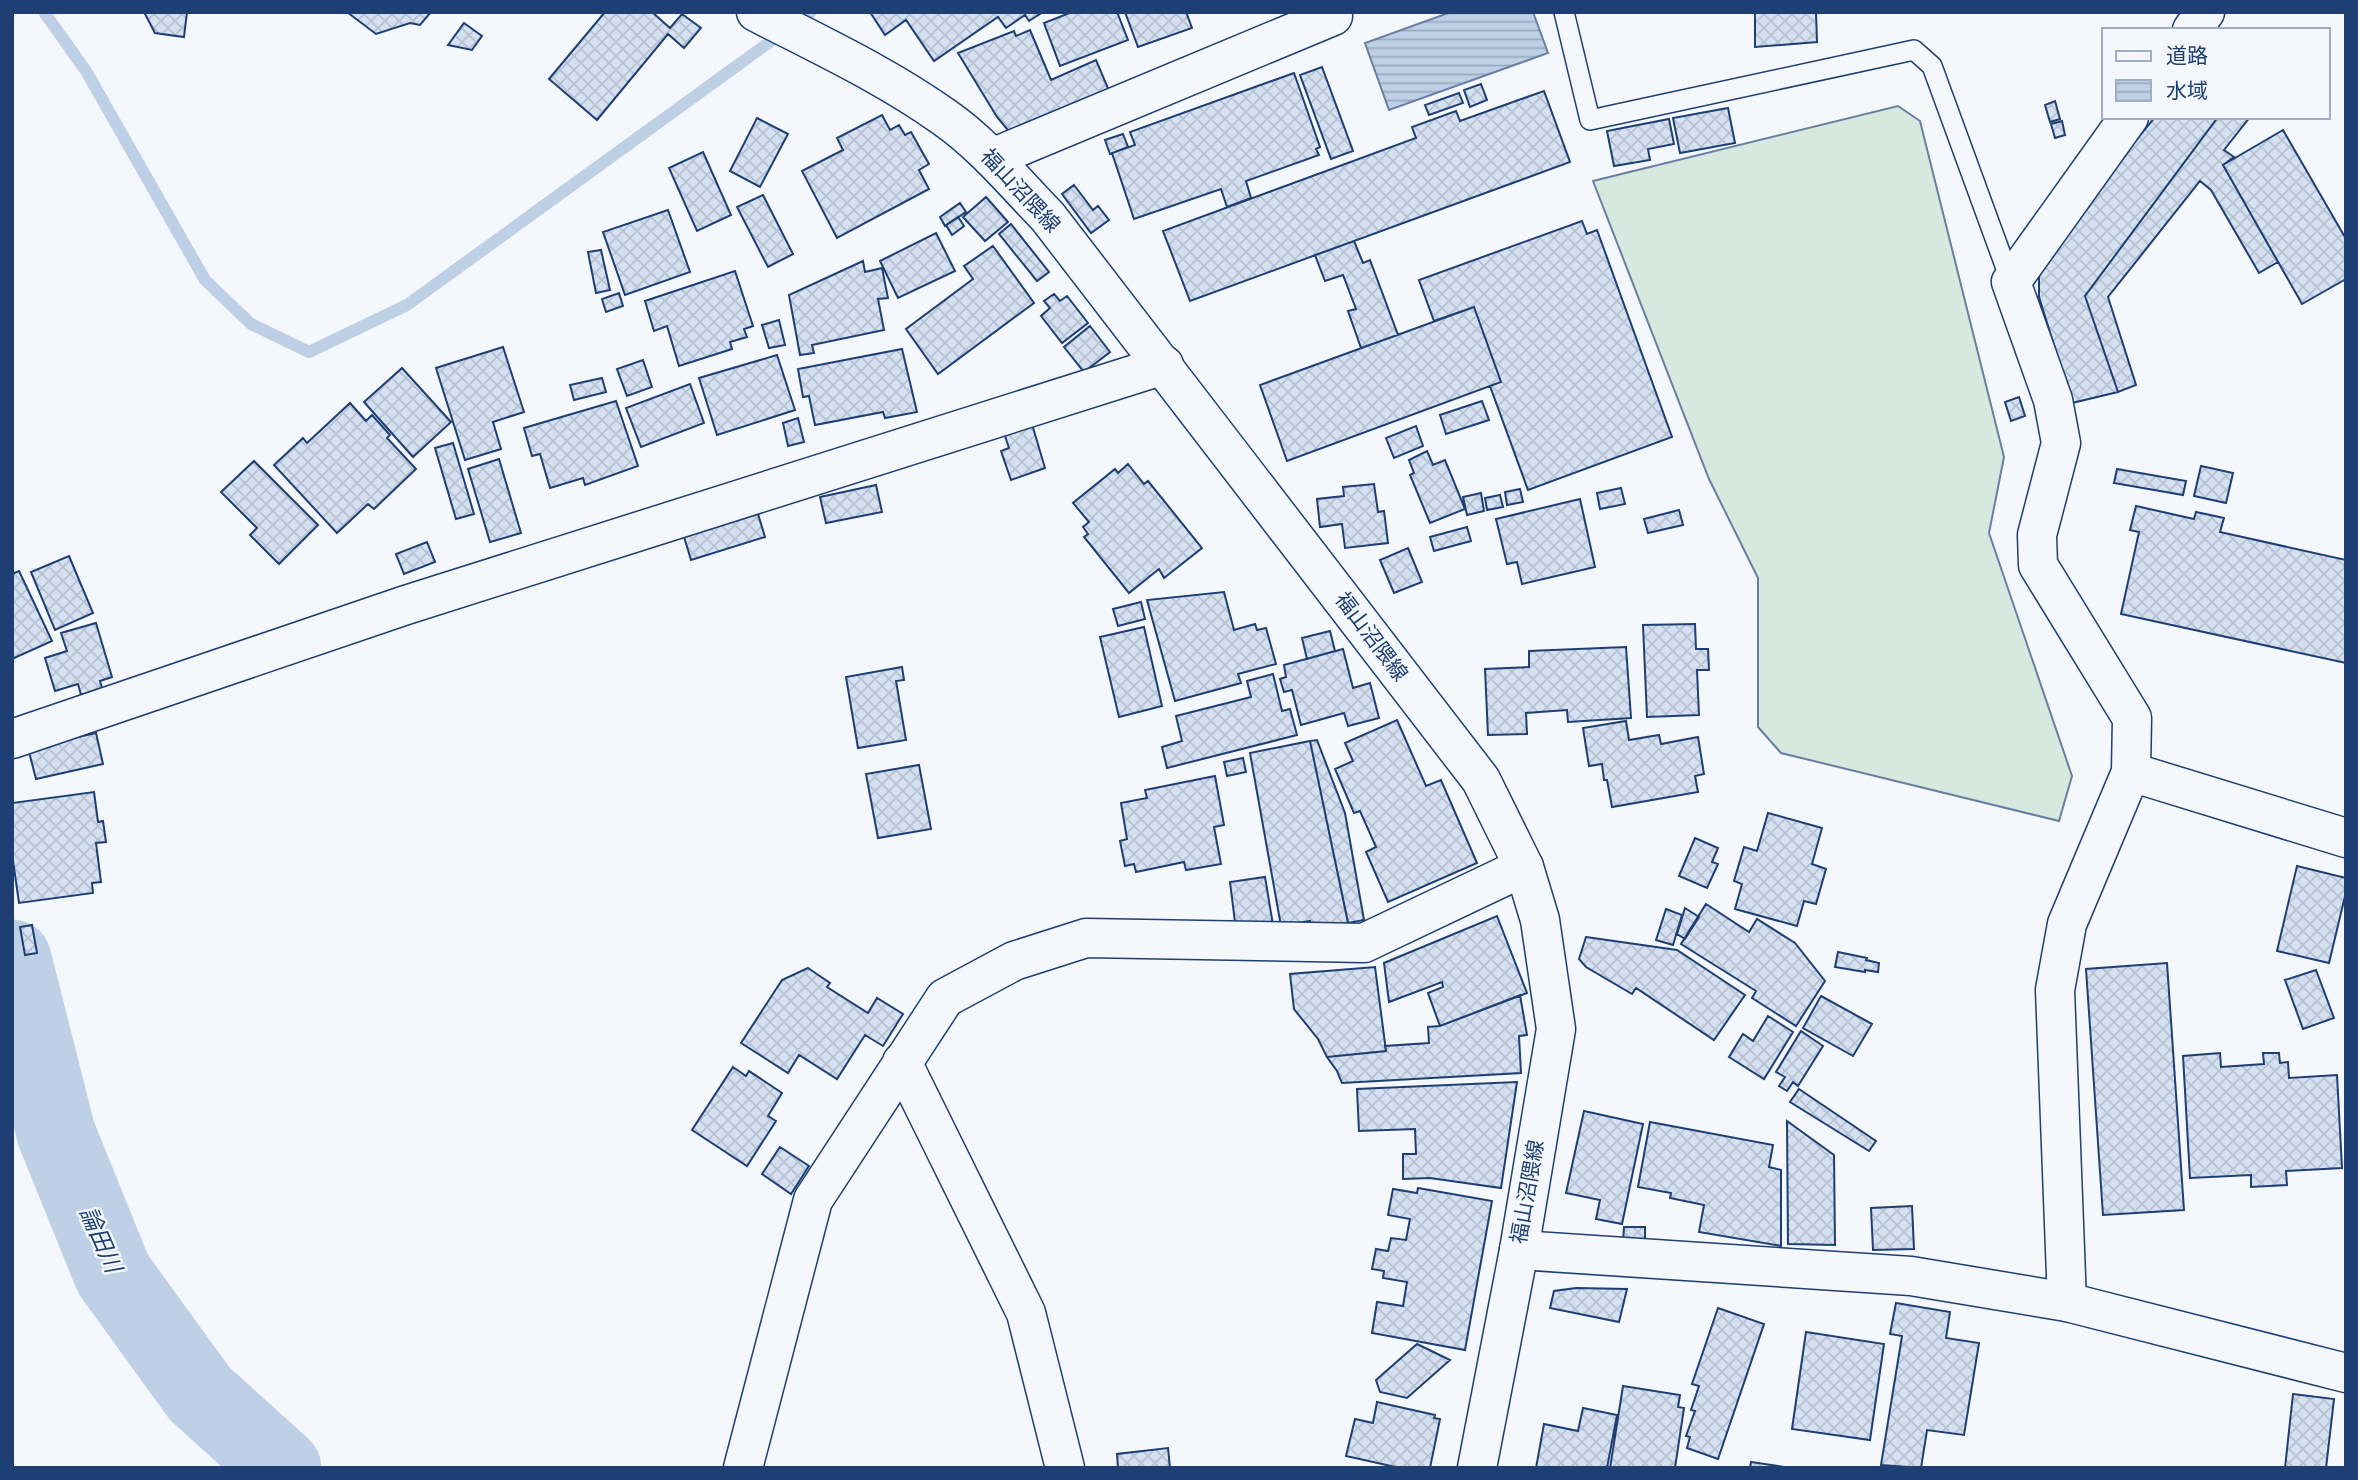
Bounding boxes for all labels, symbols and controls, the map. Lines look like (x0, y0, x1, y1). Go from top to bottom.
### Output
legend (2102, 28, 2330, 119)
text: 道路 (2166, 44, 2208, 69)
text: 水域 (2166, 79, 2208, 104)
street label: 福山沼隈線 (975, 144, 1065, 238)
street label: 福山沼隈線 (1329, 588, 1413, 686)
street label: 福山沼隈線 (1507, 1138, 1549, 1246)
water label: 論田川 (73, 1203, 128, 1280)

